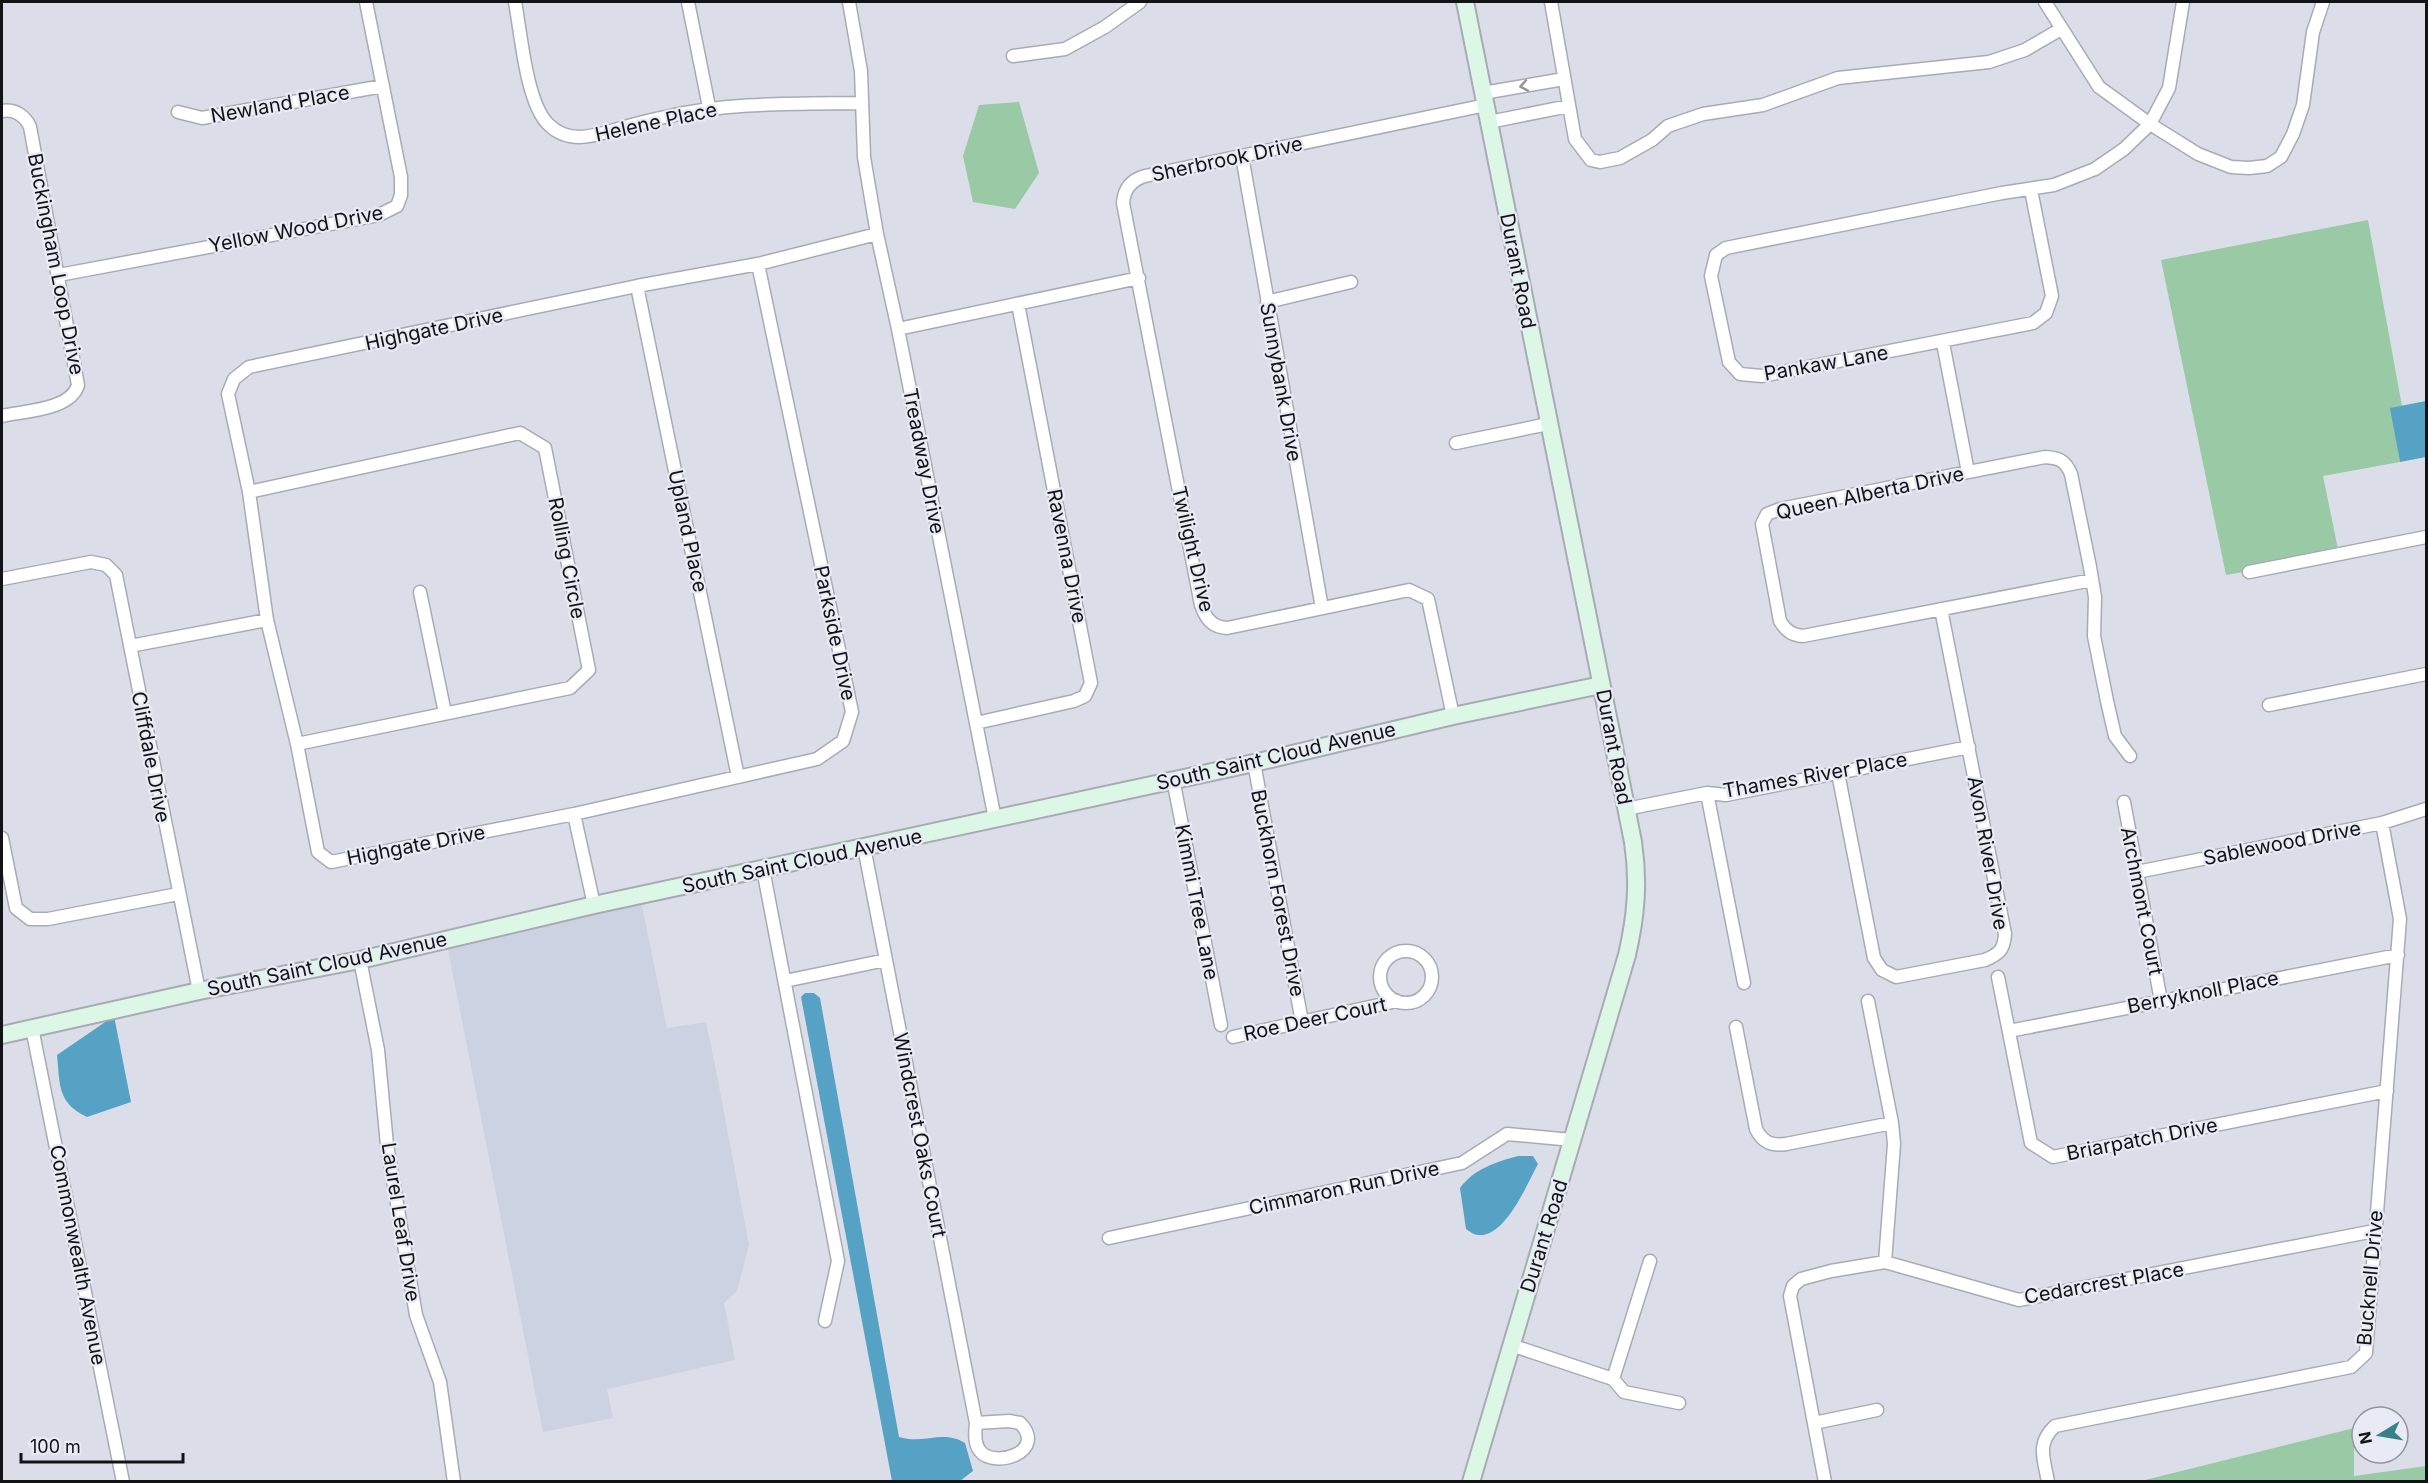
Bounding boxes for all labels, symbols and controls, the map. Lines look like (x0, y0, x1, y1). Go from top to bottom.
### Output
one-way arrow (1519, 79, 1529, 92)
street label: Newland Place (209, 80, 351, 128)
street label: Helene Place (593, 97, 719, 147)
street label: Sherbrook Drive (1149, 131, 1305, 187)
street label: Buckingham Loop Drive (23, 151, 89, 377)
street label: Yellow Wood Drive (207, 200, 385, 258)
street label: Durant Road (1495, 211, 1541, 331)
street label: Sunnybank Drive (1255, 301, 1307, 463)
street label: Highgate Drive (363, 303, 505, 355)
street label: Pankaw Lane (1762, 340, 1890, 386)
street label: Treadway Drive (898, 386, 950, 536)
street label: Queen Alberta Drive (1774, 461, 1966, 525)
street label: Upland Place (663, 467, 713, 595)
street label: Twilight Drive (1167, 484, 1219, 614)
street label: Ravenna Drive (1042, 487, 1092, 625)
street label: Rolling Circle (543, 495, 591, 621)
street label: Parkside Drive (809, 563, 861, 703)
street label: Durant Road (1591, 687, 1637, 807)
street label: Cliffdale Drive (127, 689, 175, 825)
street label: South Saint Cloud Avenue (1154, 717, 1398, 795)
street label: Thames River Place (1721, 747, 1909, 803)
street label: Avon River Drive (1963, 774, 2013, 932)
street label: Buckhorn Forest Drive (1246, 787, 1310, 999)
street label: Sablewood Drive (2201, 816, 2363, 870)
street label: Highgate Drive (345, 820, 487, 870)
street label: Kimmi Tree Lane (1170, 822, 1224, 982)
street label: South Saint Cloud Avenue (680, 824, 924, 898)
street label: Archmont Court (2116, 825, 2168, 978)
street label: South Saint Cloud Avenue (205, 927, 449, 1001)
street label: Berryknoll Place (2125, 966, 2281, 1018)
street label: Roe Deer Court (1241, 992, 1389, 1046)
street label: Windcrest Oaks Court (888, 1031, 952, 1240)
street label: Briarpatch Drive (2064, 1113, 2220, 1165)
street label: Laurel Leaf Drive (377, 1141, 425, 1303)
street label: Commonwealth Avenue (45, 1143, 111, 1367)
street label: Cimmaron Run Drive (1247, 1156, 1441, 1220)
street label: Durant Road (1515, 1176, 1573, 1296)
street label: Bucknell Drive (2352, 1209, 2388, 1347)
street label: Cedarcrest Place (2022, 1257, 2186, 1309)
north arrow (2350, 1405, 2410, 1465)
scale bar (21, 1426, 183, 1464)
text: N (2354, 1430, 2376, 1446)
text: 100 m (30, 1436, 81, 1457)

